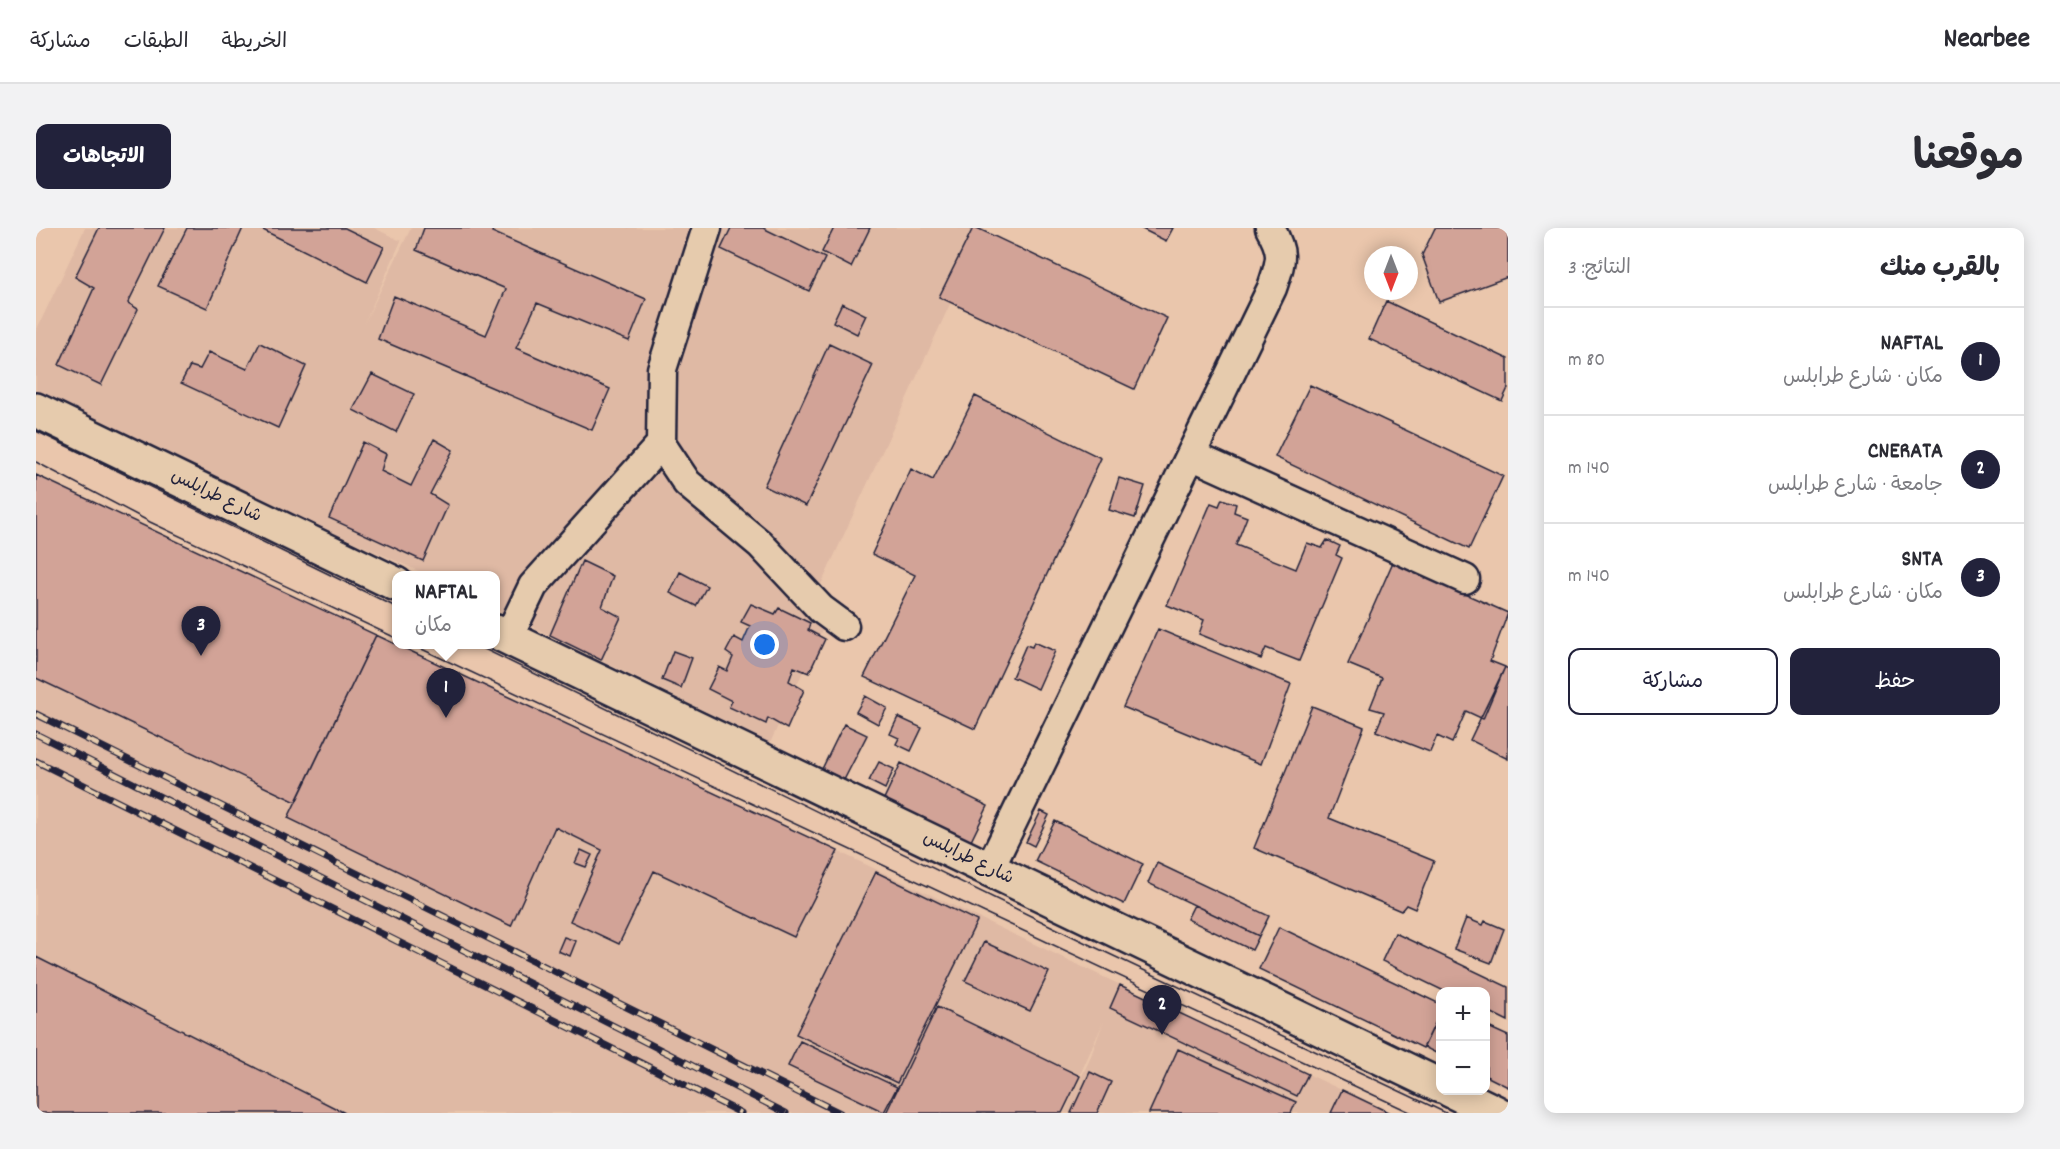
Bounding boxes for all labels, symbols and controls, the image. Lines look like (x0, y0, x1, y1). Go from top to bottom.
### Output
text: Nearbee (1944, 21, 2030, 61)
text: مشاركة (30, 28, 91, 58)
text: الطبقات (124, 28, 189, 58)
text: الخريطة (222, 28, 287, 58)
button: الاتجاهات (36, 124, 171, 189)
text: موقعنا (1913, 130, 2024, 190)
north arrow (1364, 246, 1418, 300)
text: بالقرب منك (1880, 251, 2000, 288)
text: النتائج: 3 (1568, 255, 1631, 283)
text: NAFTAL (1880, 329, 1943, 360)
text: 80 m (1568, 347, 1605, 375)
text: 1 (1978, 347, 1983, 375)
text: مكان · شارع طرابلس (1783, 364, 1943, 392)
text: CNERATA (1868, 437, 1943, 468)
text: 140 m (1568, 455, 1610, 483)
text: 2 (1976, 455, 1985, 483)
street label: شارع طرابلس (166, 464, 266, 530)
text: جامعة · شارع طرابلس (1768, 472, 1943, 500)
text: SNTA (1902, 545, 1943, 576)
text: 140 m (1568, 563, 1610, 591)
text: 3 (1976, 563, 1985, 591)
popup (392, 571, 500, 649)
text: NAFTAL (415, 578, 477, 609)
text: مكان · شارع طرابلس (1783, 580, 1943, 608)
pin: 3 (182, 606, 220, 656)
text: مكان (415, 613, 452, 641)
your location (750, 630, 779, 659)
button: مشاركة (1568, 648, 1778, 715)
button: حفظ (1790, 648, 2000, 715)
pin: 1 (426, 668, 466, 718)
street label: شارع طرابلس (918, 826, 1018, 892)
pin: 2 (1142, 986, 1182, 1035)
map controls (1436, 987, 1490, 1095)
button: + (1436, 987, 1490, 1041)
button: − (1436, 1041, 1490, 1095)

